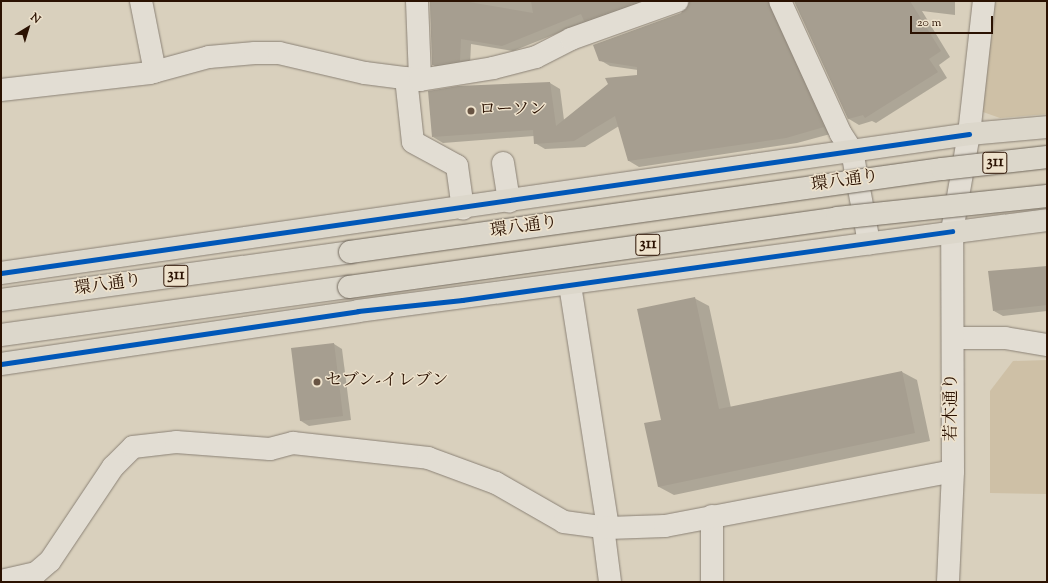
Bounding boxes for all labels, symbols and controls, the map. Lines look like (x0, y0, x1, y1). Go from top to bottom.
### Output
north arrow (8, 8, 48, 48)
scale bar (912, 8, 995, 34)
text: N (27, 10, 44, 28)
text: 20 m (917, 14, 941, 32)
place label: ローソン (479, 101, 547, 121)
marker: ローソン (466, 106, 476, 116)
road number: 311 (982, 149, 1008, 177)
street label: 環八通り (810, 167, 880, 197)
street label: 環八通り (489, 213, 559, 243)
road number: 311 (635, 231, 661, 259)
road number: 311 (163, 262, 189, 290)
street label: 環八通り (73, 271, 143, 301)
place label: セブン-イレブン (325, 372, 450, 392)
street label: 若木通り (943, 373, 963, 441)
marker: セブン-イレブン (312, 377, 322, 387)

